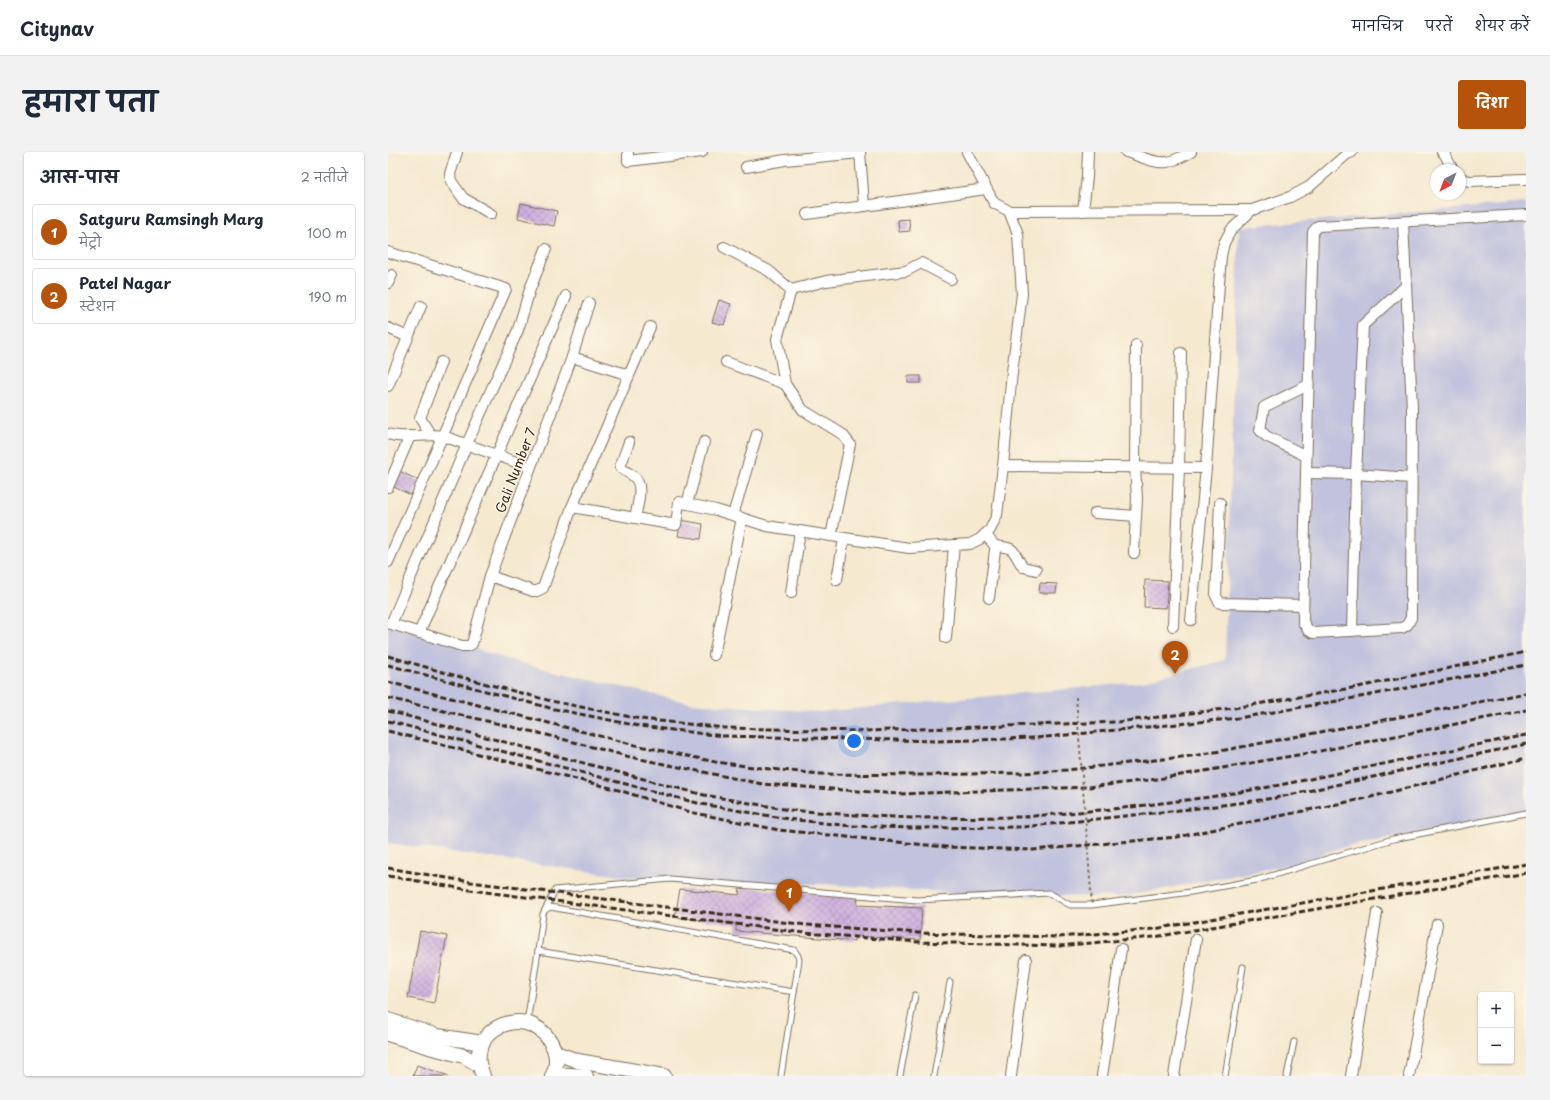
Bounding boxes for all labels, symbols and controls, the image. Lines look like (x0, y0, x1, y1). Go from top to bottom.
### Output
text: Citynav (20, 14, 94, 42)
text: मानचित्र (1352, 15, 1403, 36)
text: परतें (1425, 15, 1453, 36)
text: शेयर करें (1475, 15, 1530, 36)
text: हमारा पता (24, 79, 157, 122)
button: दिशा (1458, 80, 1526, 129)
text: आस-पास (40, 163, 119, 189)
north arrow (1430, 164, 1466, 200)
text: 2 नतीजे (301, 167, 348, 186)
text: Satguru Ramsingh Marg (79, 207, 263, 230)
text: 1 (51, 223, 57, 242)
text: 100 m (307, 223, 347, 242)
text: मेट्रो (79, 232, 102, 251)
text: Patel Nagar (79, 271, 171, 294)
text: 2 (49, 287, 59, 306)
text: 190 m (308, 287, 347, 306)
text: स्टेशन (79, 296, 115, 315)
street label: Gali Number 7 (490, 424, 540, 515)
pin: 2 (1162, 641, 1188, 674)
your location (844, 731, 864, 751)
pin: 1 (776, 879, 802, 912)
map controls (1478, 992, 1514, 1064)
button: + (1478, 992, 1514, 1028)
button: − (1478, 1028, 1514, 1064)

